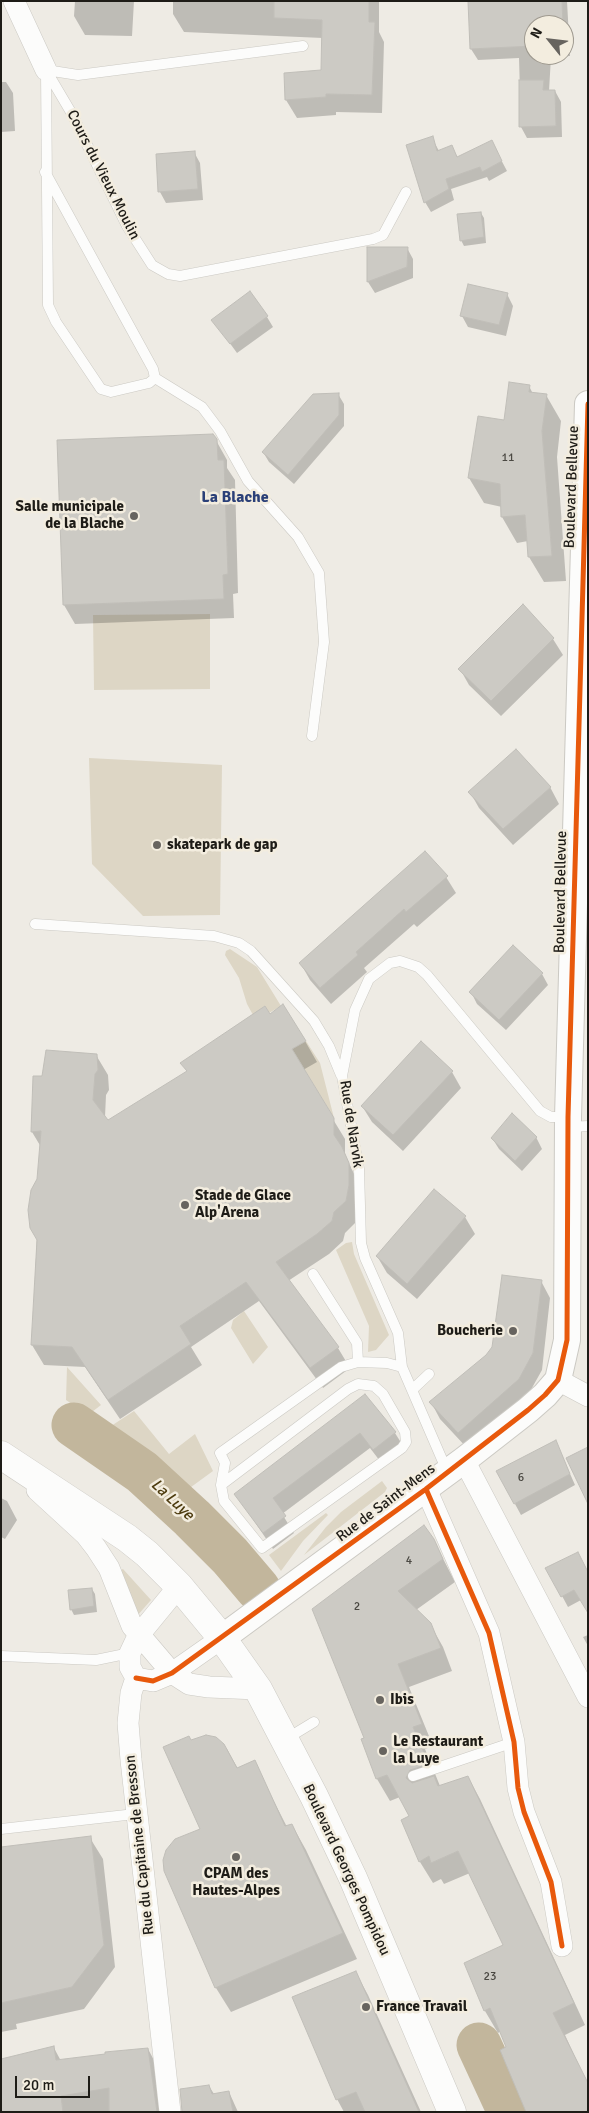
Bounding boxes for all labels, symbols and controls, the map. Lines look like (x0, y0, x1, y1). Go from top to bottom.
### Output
north arrow (524, 15, 574, 65)
text: N (527, 25, 546, 41)
street label: Cours du Vieux Moulin (63, 107, 143, 243)
street label: Boulevard Bellevue (561, 425, 583, 549)
house number: 11 (502, 451, 514, 465)
district label: La Blache (201, 488, 269, 508)
place label: Salle municipale de la Blache (16, 498, 124, 533)
marker: Salle municipale de la Blache (128, 510, 140, 522)
street label: Boulevard Bellevue (551, 831, 571, 953)
place label: skatepark de gap (167, 836, 278, 854)
marker: skatepark de gap (151, 839, 163, 851)
street label: Rue de Narvik (335, 1079, 367, 1169)
place label: Stade de Glace Alp'Arena (195, 1187, 291, 1222)
marker: Stade de Glace Alp'Arena (179, 1199, 191, 1211)
place label: Boucherie (437, 1322, 503, 1340)
marker: Boucherie (507, 1325, 519, 1337)
street label: Rue de Saint-Mens (333, 1460, 439, 1546)
house number: 6 (518, 1471, 524, 1485)
water label: La Luye (146, 1475, 198, 1525)
house number: 4 (406, 1554, 412, 1568)
house number: 2 (354, 1600, 360, 1614)
place label: Ibis (390, 1691, 414, 1709)
marker: Ibis (374, 1694, 386, 1706)
place label: Le Restaurant la Luye (393, 1733, 483, 1768)
marker: Le Restaurant la Luye (377, 1745, 389, 1757)
street label: Rue du Capitaine de Bresson (122, 1754, 158, 1936)
street label: Boulevard Georges Pompidou (298, 1781, 394, 1959)
marker: CPAM des Hautes-Alpes (230, 1851, 242, 1863)
place label: CPAM des Hautes-Alpes (192, 1865, 280, 1900)
house number: 23 (484, 1970, 496, 1984)
place label: France Travail (376, 1998, 467, 2016)
marker: France Travail (360, 2001, 372, 2013)
scale bar (18, 2066, 92, 2098)
text: 20 m (23, 2076, 54, 2094)

